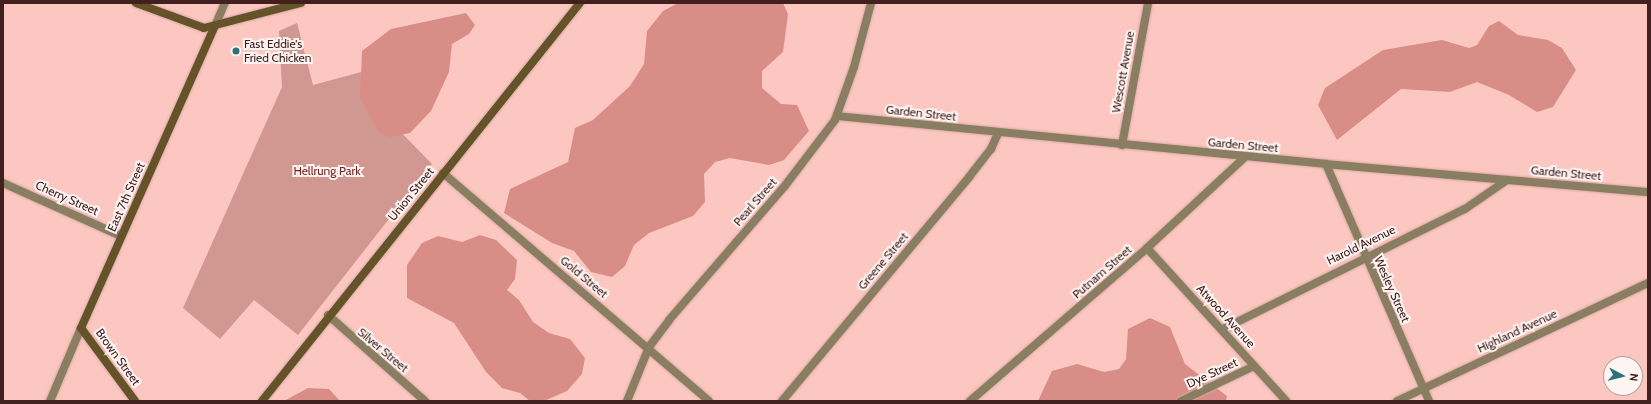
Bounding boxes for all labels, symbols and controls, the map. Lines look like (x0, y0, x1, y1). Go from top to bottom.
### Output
street label: Wescott Avenue (1109, 30, 1137, 114)
place label: Fast Eddie's Fried Chicken (244, 37, 311, 65)
marker: Fast Eddie's Fried Chicken (231, 46, 241, 56)
street label: Garden Street (885, 102, 957, 124)
street label: Garden Street (1207, 135, 1279, 155)
street label: East 7th Street (104, 160, 148, 234)
street label: Garden Street (1530, 163, 1602, 183)
park label: Hellrung Park (293, 164, 361, 178)
street label: Union Street (385, 164, 437, 224)
street label: Pearl Street (730, 175, 780, 229)
street label: Cherry Street (33, 178, 101, 218)
street label: Harold Avenue (1324, 222, 1398, 268)
street label: Greene Street (855, 229, 911, 293)
street label: Putnam Street (1069, 242, 1135, 302)
street label: Gold Street (557, 253, 611, 301)
street label: Wesley Street (1371, 254, 1413, 324)
street label: Atwood Avenue (1194, 281, 1258, 351)
street label: Highland Avenue (1475, 306, 1559, 356)
street label: Silver Street (355, 325, 411, 375)
street label: Brown Street (93, 326, 143, 388)
street label: Dye Street (1184, 355, 1240, 391)
north arrow (1603, 356, 1643, 396)
text: N (1626, 373, 1641, 382)

